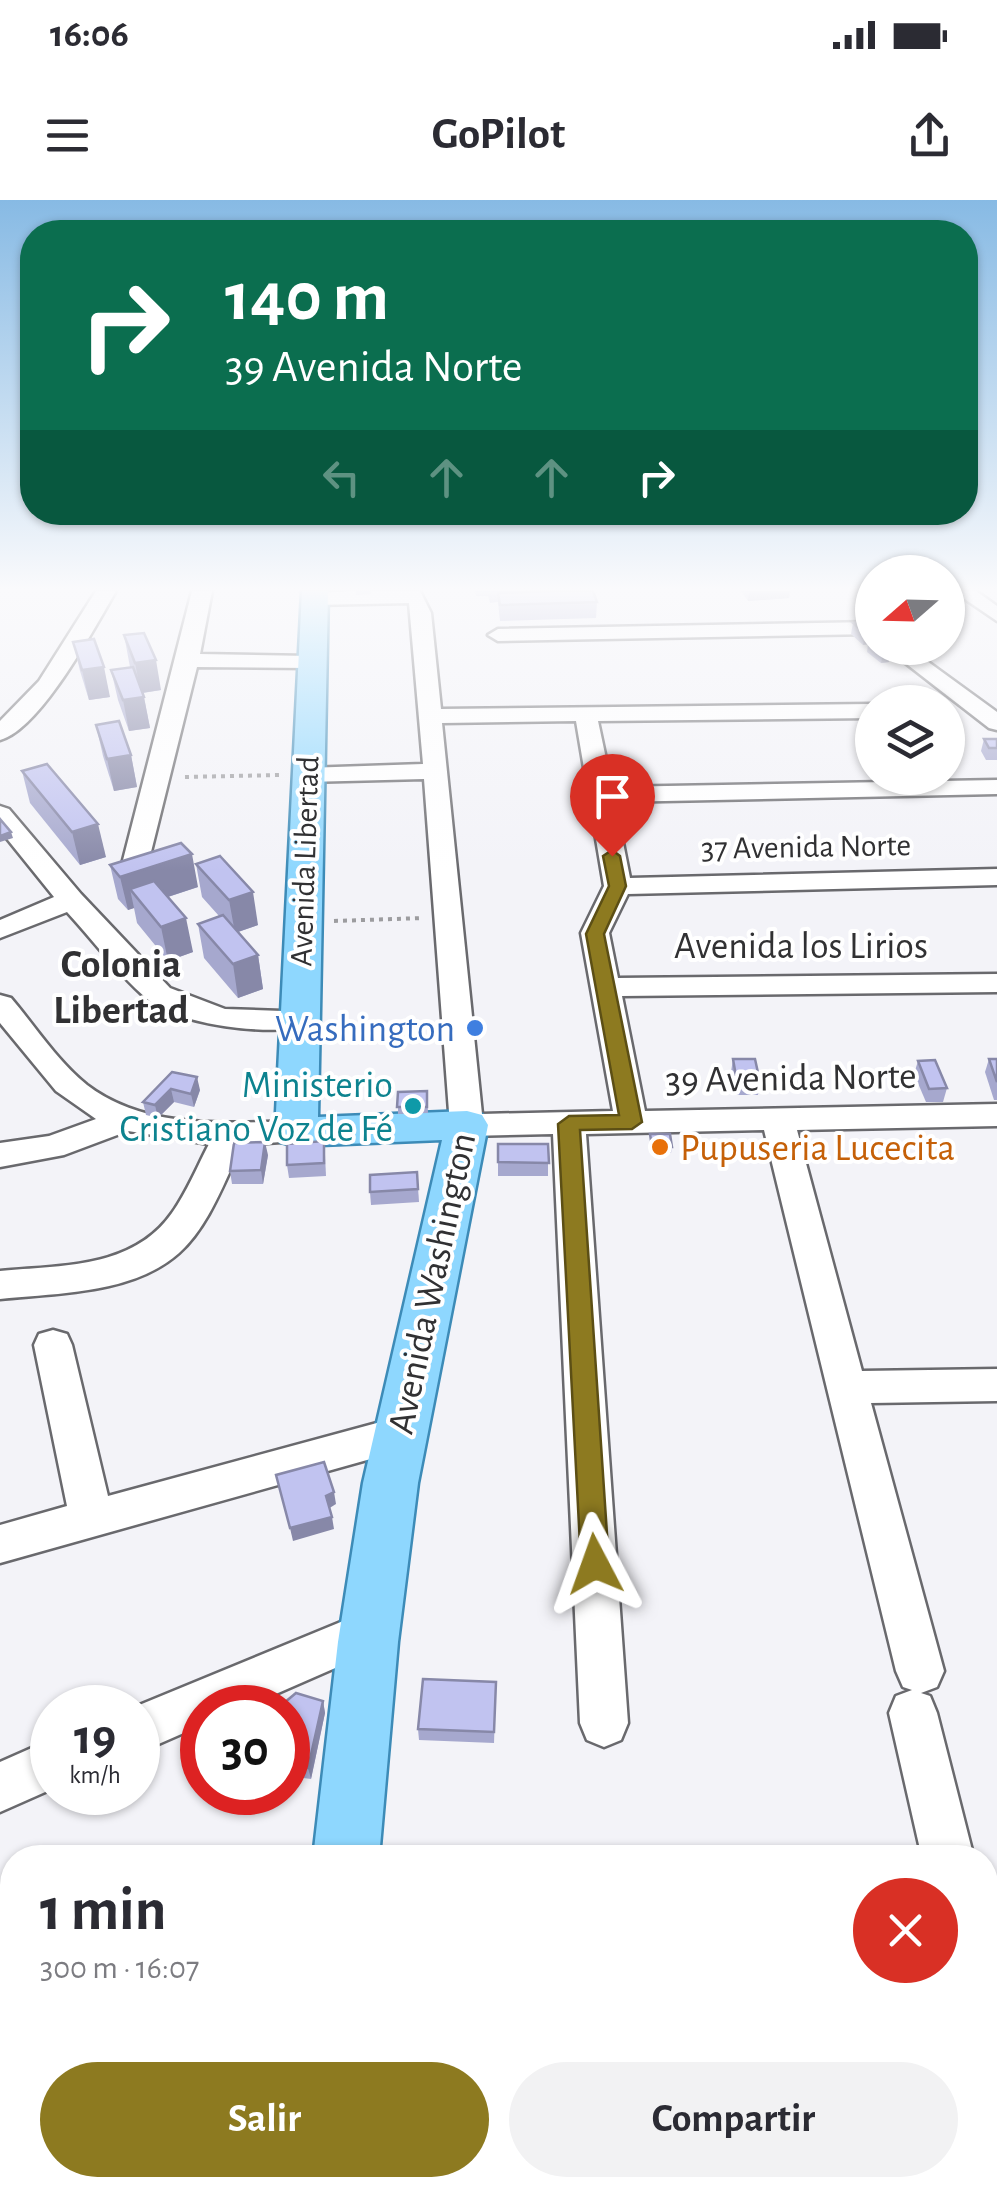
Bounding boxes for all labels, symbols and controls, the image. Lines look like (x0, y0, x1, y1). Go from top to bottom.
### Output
text: 16:06 (50, 16, 129, 54)
icon: menu (40, 108, 95, 163)
icon: share (902, 108, 957, 163)
text: GoPilot (432, 112, 565, 157)
icon: right (60, 260, 190, 390)
text: 140 m (225, 263, 389, 333)
text: 39 Avenida Norte (225, 345, 523, 390)
icon: left (314, 450, 369, 505)
icon: ahead (419, 450, 474, 505)
icon: ahead (524, 450, 579, 505)
icon: right (629, 450, 684, 505)
north arrow (855, 555, 965, 665)
map controls (855, 555, 965, 795)
button: layers (855, 685, 965, 795)
pin (570, 754, 655, 857)
street label: Avenida Libertad (285, 755, 325, 967)
icon: arrive (585, 769, 640, 824)
street label: 37 Avenida Norte (701, 829, 911, 865)
street label: Avenida los Lirios (674, 928, 928, 966)
district label: Colonia Libertad (53, 945, 189, 1031)
place label: Washington (275, 1011, 455, 1049)
marker: Washington (464, 1017, 486, 1039)
street label: 39 Avenida Norte (665, 1058, 917, 1100)
place label: Ministerio Cristiano Voz de Fé (120, 1067, 393, 1149)
marker: Ministerio Cristiano Voz de Fé (402, 1095, 424, 1117)
street label: Avenida Washington (382, 1129, 483, 1437)
place label: Pupuseria Lucecita (680, 1130, 955, 1168)
marker: Pupuseria Lucecita (649, 1136, 671, 1158)
position arrow (543, 1512, 647, 1616)
speed limit sign: 30 (180, 1685, 310, 1815)
text: 19 (74, 1713, 116, 1763)
text: km/h (69, 1763, 121, 1788)
button: close (853, 1878, 958, 1983)
text: 1 min (40, 1881, 166, 1941)
text: 300 m · 16:07 (40, 1952, 199, 1984)
button: Salir (40, 2062, 489, 2177)
button: Compartir (509, 2062, 958, 2177)

